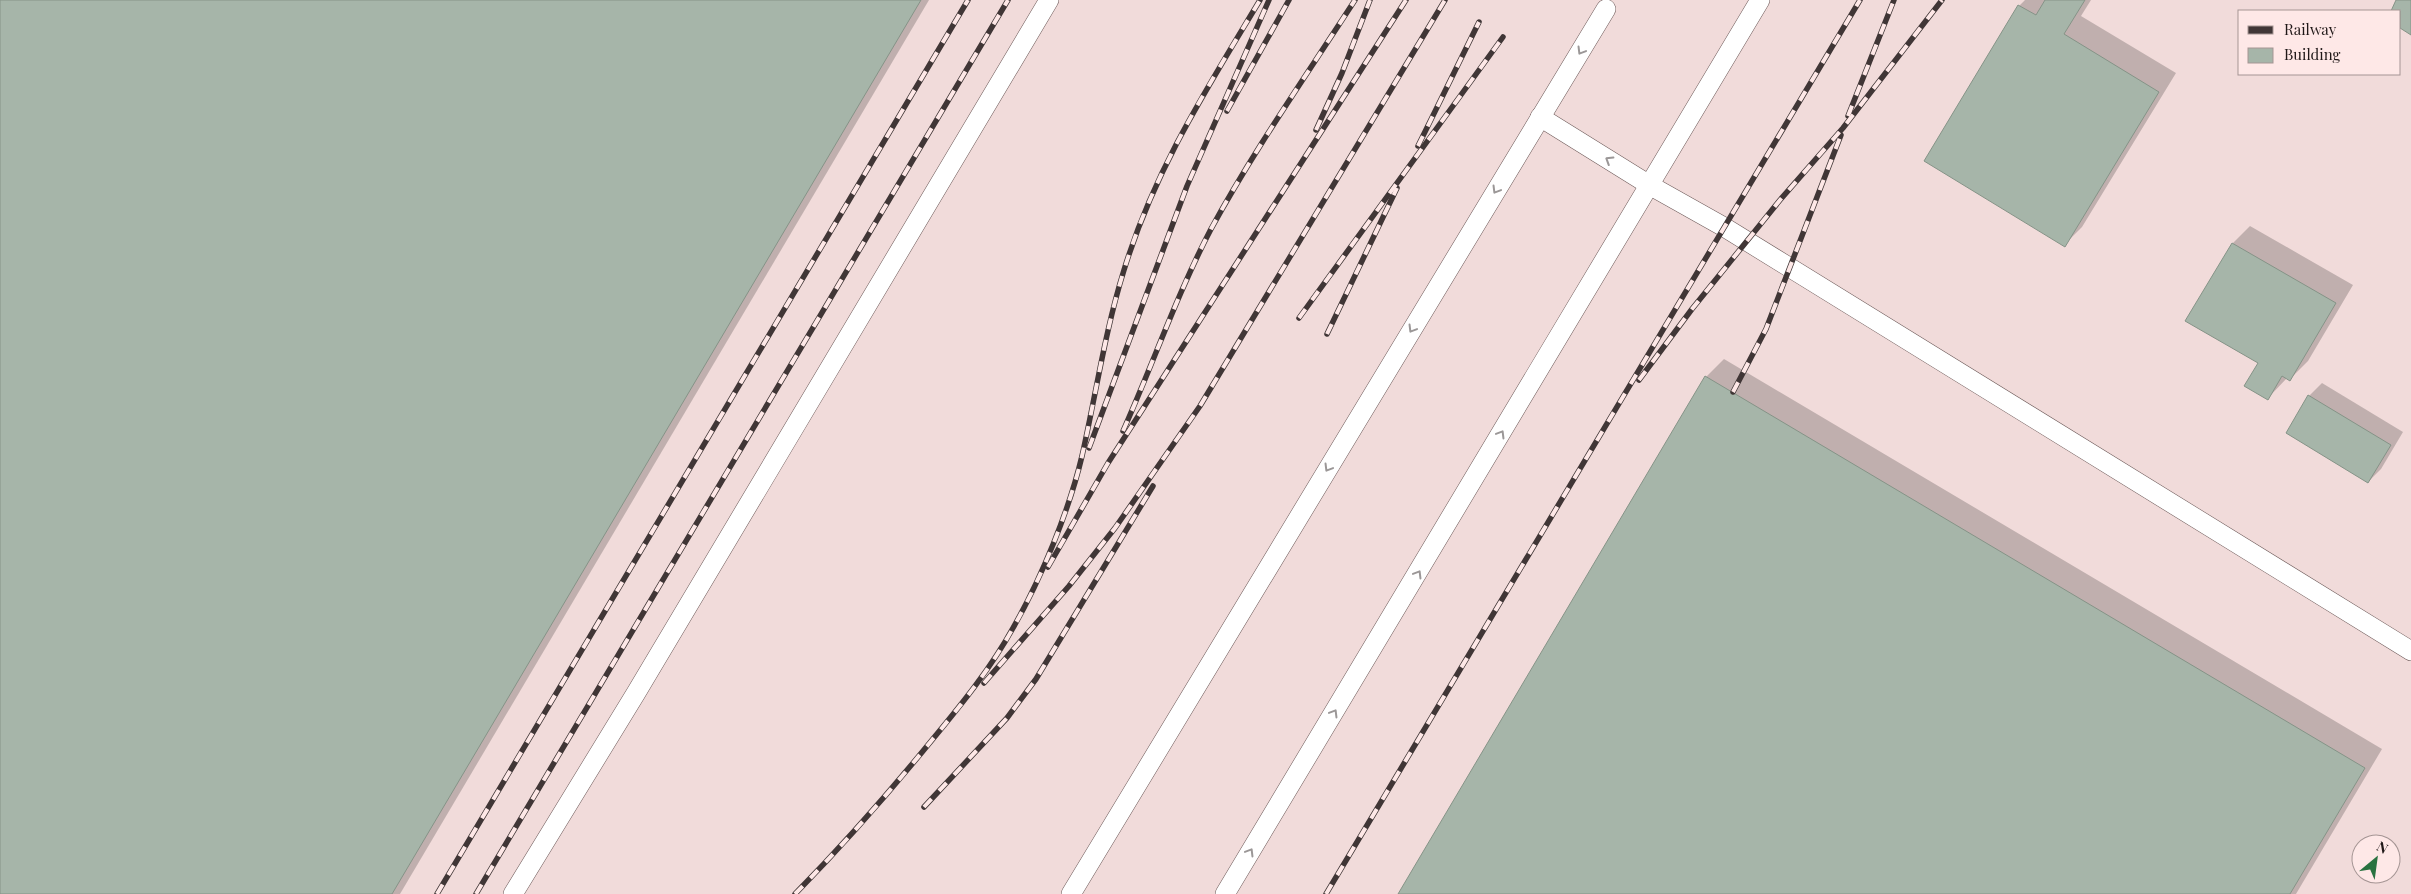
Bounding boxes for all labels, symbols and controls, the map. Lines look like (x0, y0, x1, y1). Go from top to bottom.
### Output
legend (2238, 10, 2401, 75)
text: Railway (2284, 19, 2337, 39)
text: Building (2284, 44, 2341, 64)
one-way arrow (1577, 46, 1587, 55)
one-way arrow (1606, 157, 1615, 167)
one-way arrow (1493, 184, 1503, 193)
one-way arrow (1409, 324, 1419, 333)
one-way arrow (1495, 431, 1505, 440)
one-way arrow (1325, 463, 1335, 472)
one-way arrow (1411, 570, 1421, 579)
one-way arrow (1327, 709, 1337, 718)
north arrow (2351, 834, 2401, 884)
text: N (2374, 836, 2392, 858)
one-way arrow (1244, 849, 1254, 858)

